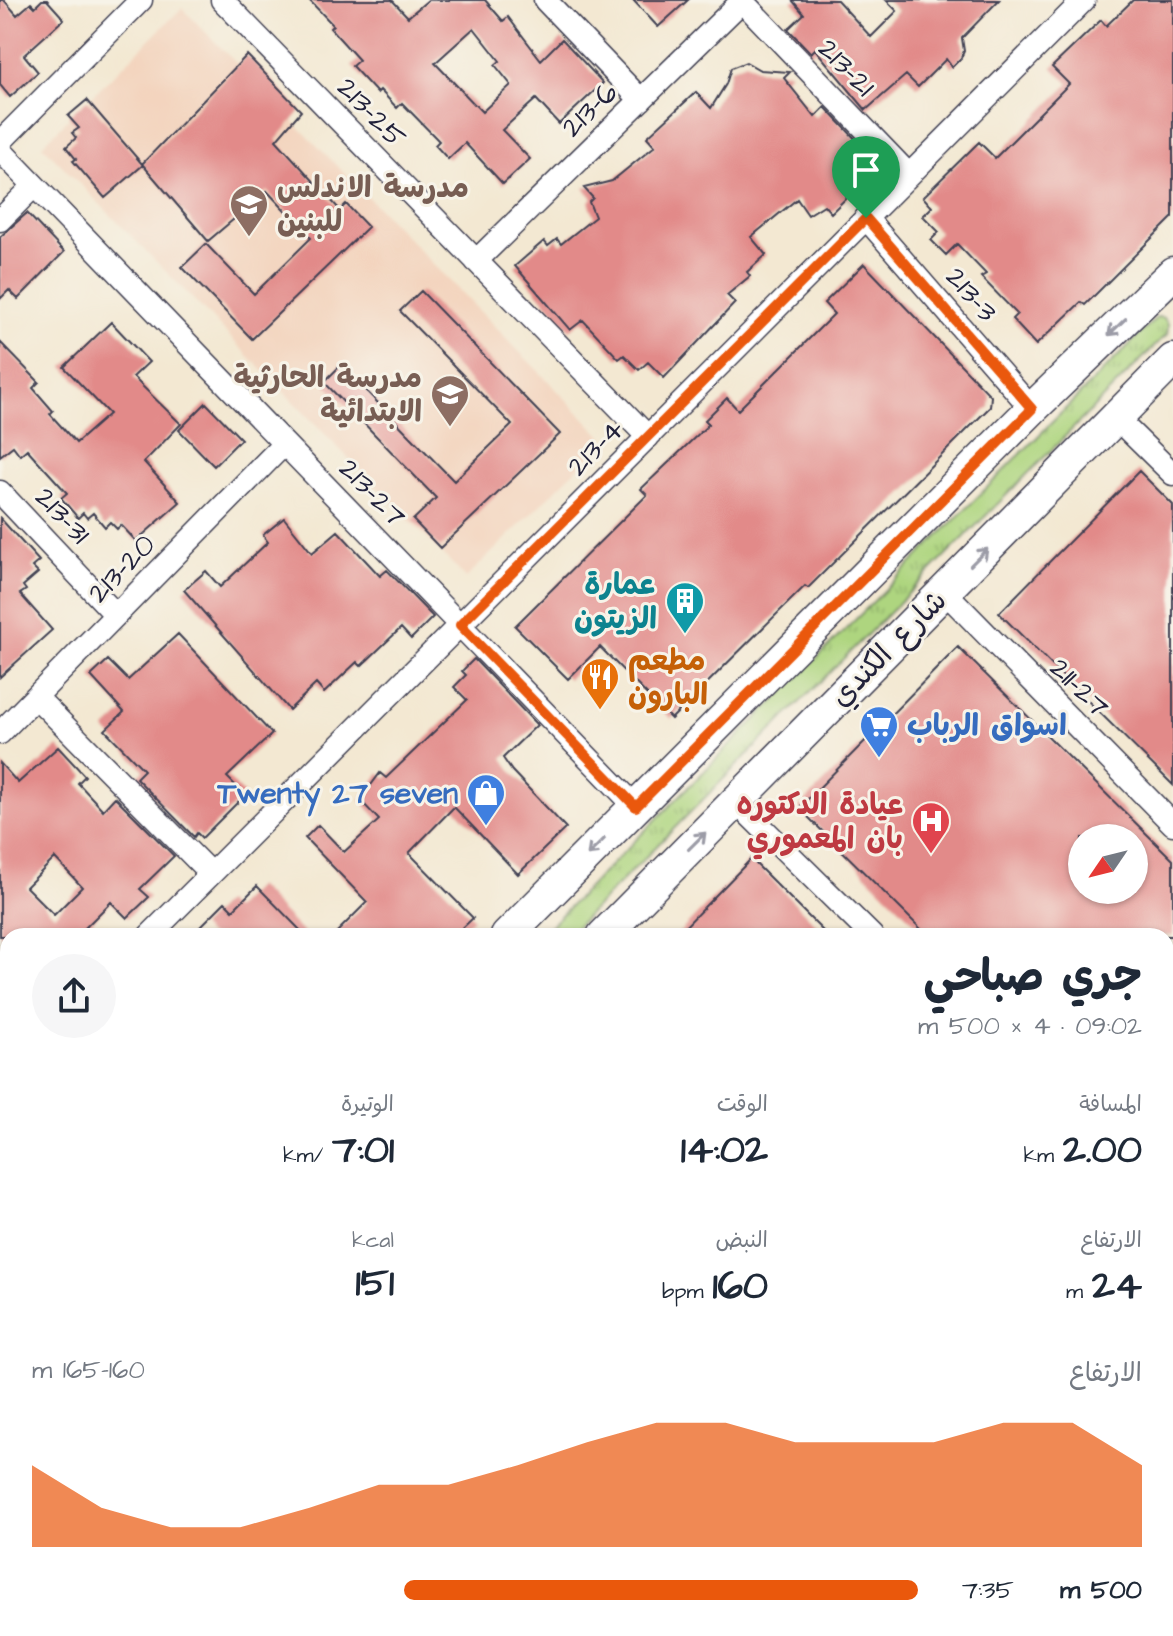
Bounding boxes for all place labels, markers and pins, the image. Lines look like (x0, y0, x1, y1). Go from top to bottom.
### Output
pin (832, 136, 900, 218)
place label: مدرسة الاندلس للبنين (277, 167, 469, 243)
school or university icon: مدرسة الاندلس للبنين (228, 183, 270, 238)
place label: مدرسة الحارثية الابتدائية (233, 357, 422, 433)
school or university icon: مدرسة الحارثية الابتدائية (429, 373, 471, 428)
place label: عمارة الزيتون (574, 564, 657, 640)
building icon: عمارة الزيتون (664, 580, 706, 635)
place label: مطعم البارون (628, 640, 708, 716)
restaurant icon: مطعم البارون (579, 656, 621, 711)
supermarket icon: اسواق الرباب (858, 704, 900, 759)
place label: اسواق الرباب (907, 705, 1067, 747)
shop icon: Twenty 27 seven (465, 772, 507, 827)
place label: Twenty 27 seven (217, 773, 458, 817)
place label: عيادة الدكتوره بان المعموري (736, 784, 903, 860)
hospital icon: عيادة الدكتوره بان المعموري (910, 800, 952, 855)

